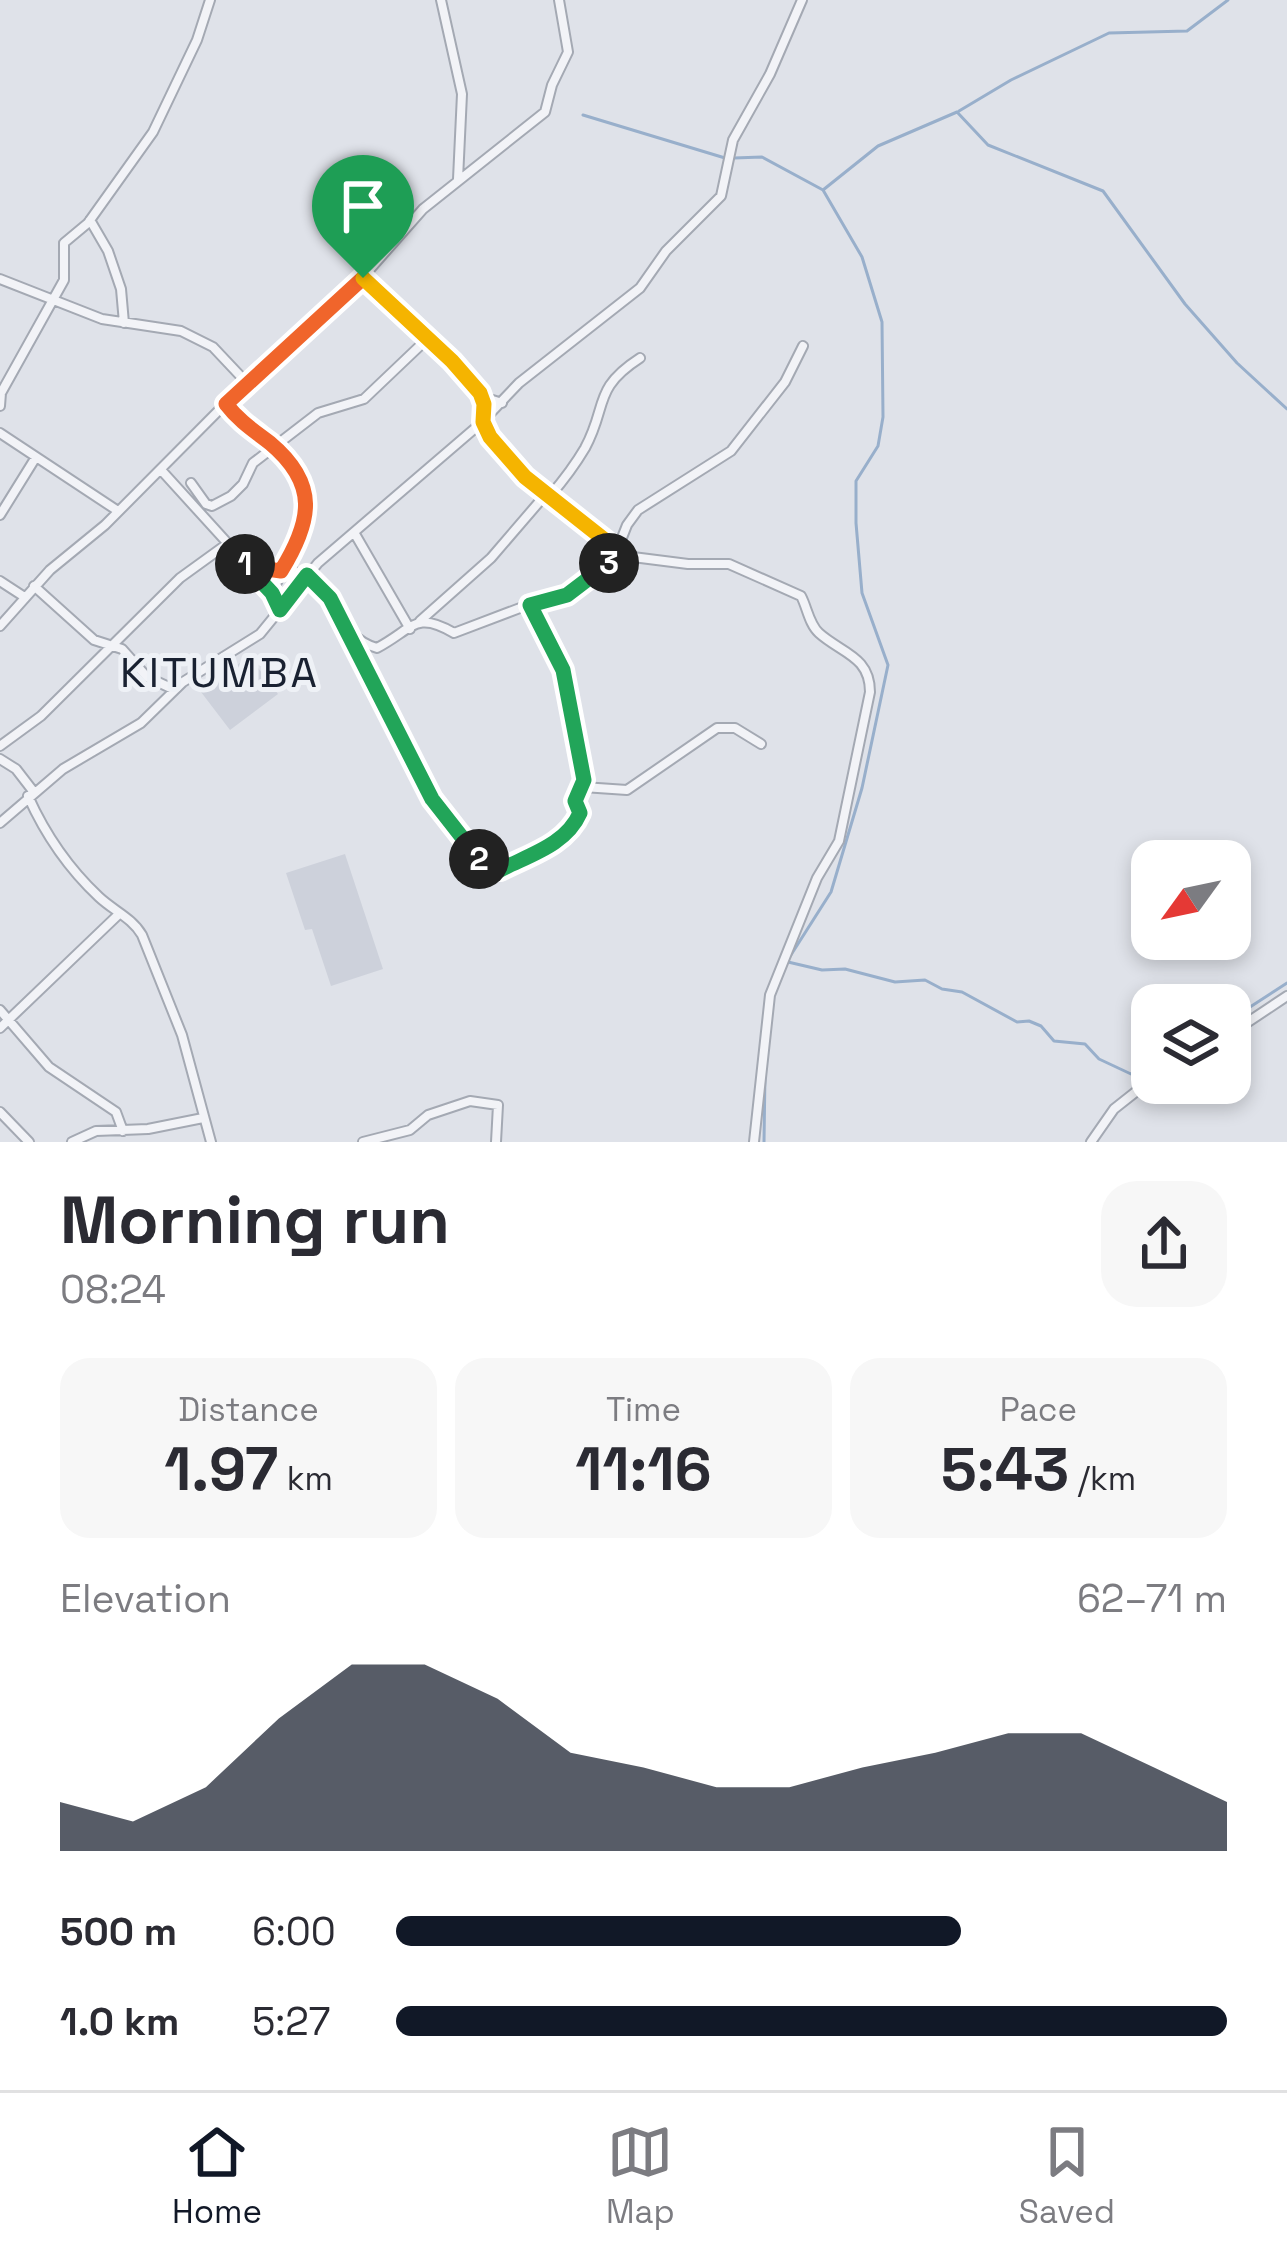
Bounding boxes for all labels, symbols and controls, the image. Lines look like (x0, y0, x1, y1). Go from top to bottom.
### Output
pin (312, 155, 414, 278)
icon: arrive (330, 173, 396, 239)
pin: 3 (579, 533, 639, 593)
pin: 1 (215, 534, 275, 594)
text: 3 (599, 542, 619, 584)
text: 1 (238, 543, 252, 585)
district label: KITUMBA (120, 646, 320, 699)
pin: 2 (449, 829, 509, 889)
text: 2 (469, 838, 489, 880)
north arrow (1131, 840, 1251, 960)
map controls (1131, 840, 1251, 1104)
button: layers (1131, 984, 1251, 1104)
text: Morning run (60, 1178, 450, 1262)
button: share (1101, 1181, 1227, 1307)
text: 08:24 (60, 1265, 166, 1314)
text: Distance (178, 1389, 319, 1431)
text: Time (606, 1389, 681, 1431)
text: Pace (1000, 1389, 1077, 1431)
text: 1.97 (164, 1431, 278, 1508)
text: 11:16 (575, 1431, 712, 1508)
text: 5:43 (941, 1431, 1069, 1508)
text: km (278, 1458, 333, 1500)
text: /km (1069, 1458, 1136, 1500)
text: Elevation (60, 1574, 231, 1623)
text: 62–71 m (1077, 1574, 1227, 1623)
text: 500 m (60, 1907, 177, 1956)
text: 6:00 (252, 1907, 336, 1956)
text: 1.0 km (60, 1997, 179, 2046)
text: 5:27 (252, 1997, 330, 2046)
tab: Home (172, 2119, 262, 2233)
tab: Map (606, 2119, 675, 2233)
tab: Saved (1019, 2119, 1115, 2233)

